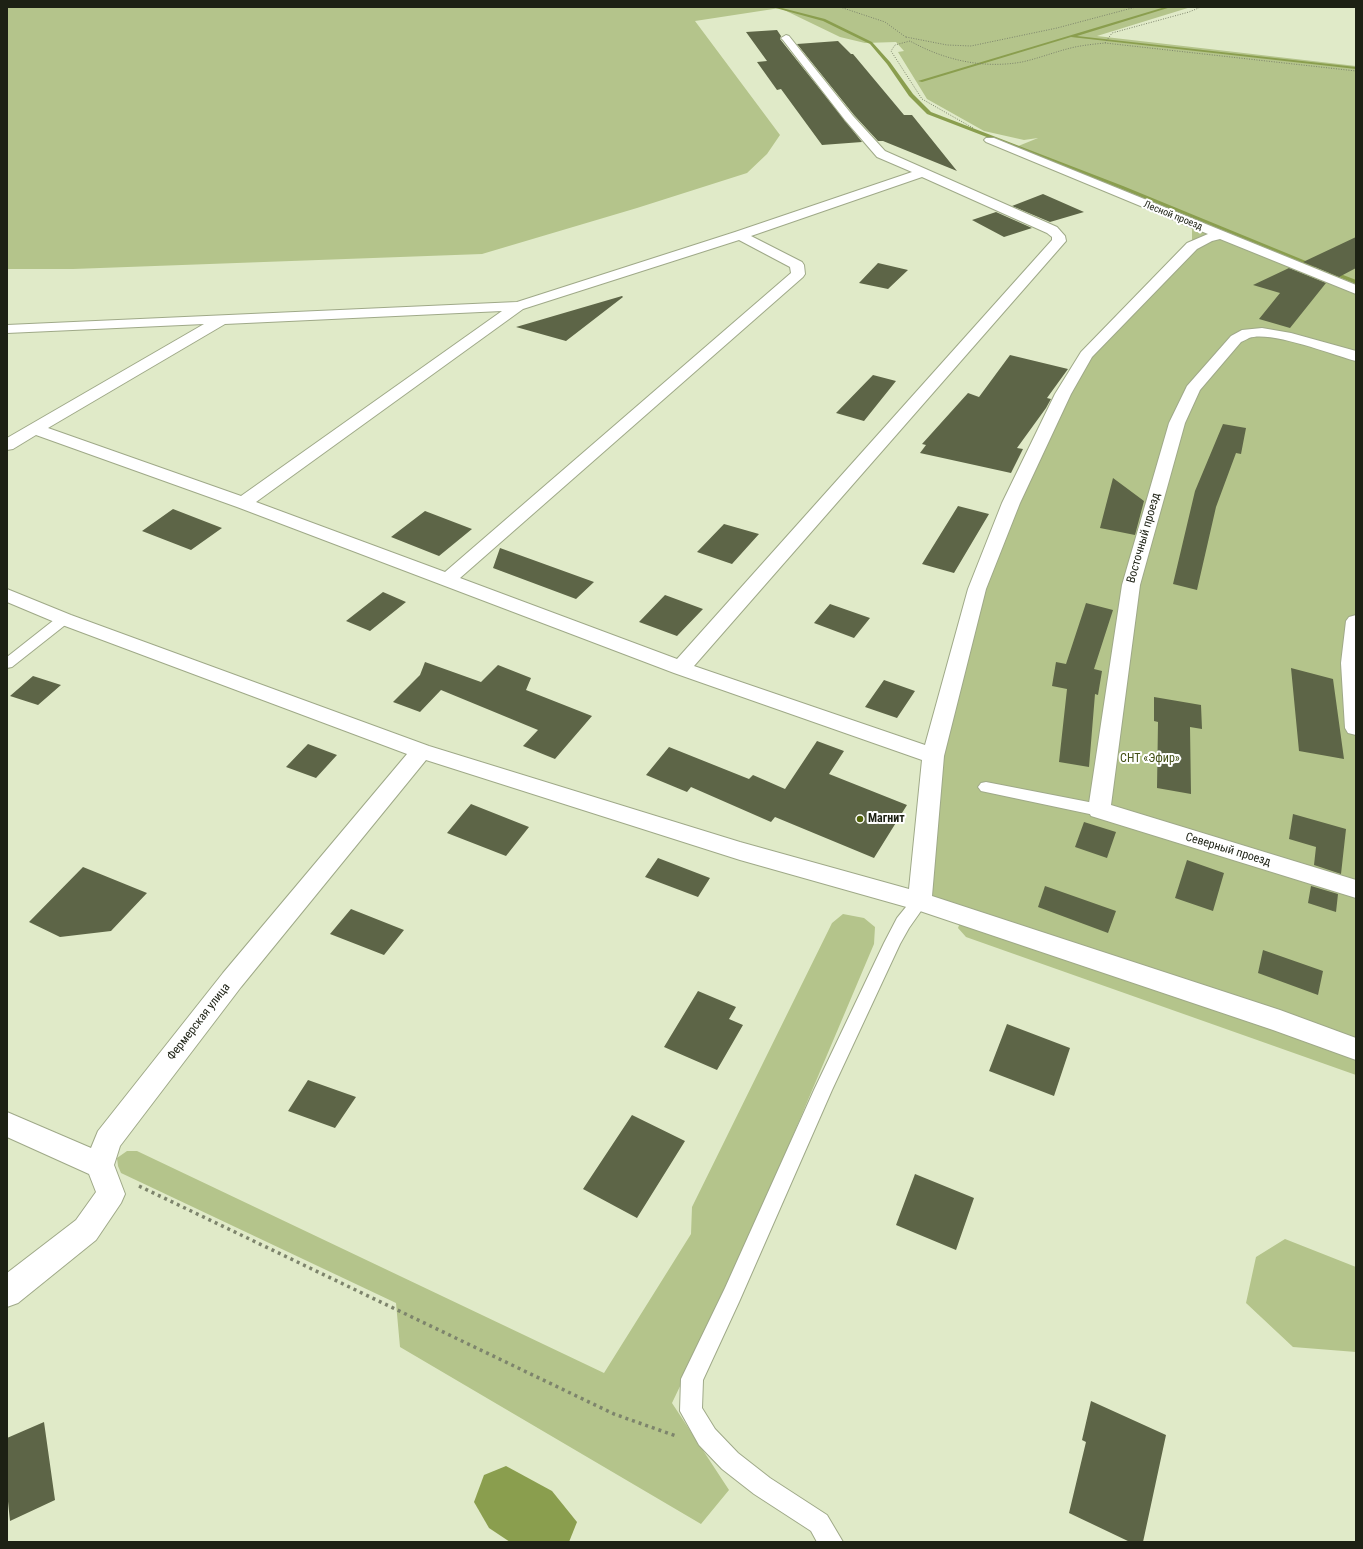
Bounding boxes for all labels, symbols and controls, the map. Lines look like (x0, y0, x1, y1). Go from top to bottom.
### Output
street label: Лесной проезд (1142, 199, 1204, 233)
street label: Восточный проезд (1124, 491, 1164, 585)
park label: СНТ «Эфир» (1120, 752, 1180, 766)
place label: Магнит (868, 812, 905, 826)
marker: Магнит (855, 814, 865, 824)
street label: Северный проезд (1184, 830, 1272, 870)
street label: Фермерская улица (165, 981, 233, 1063)

